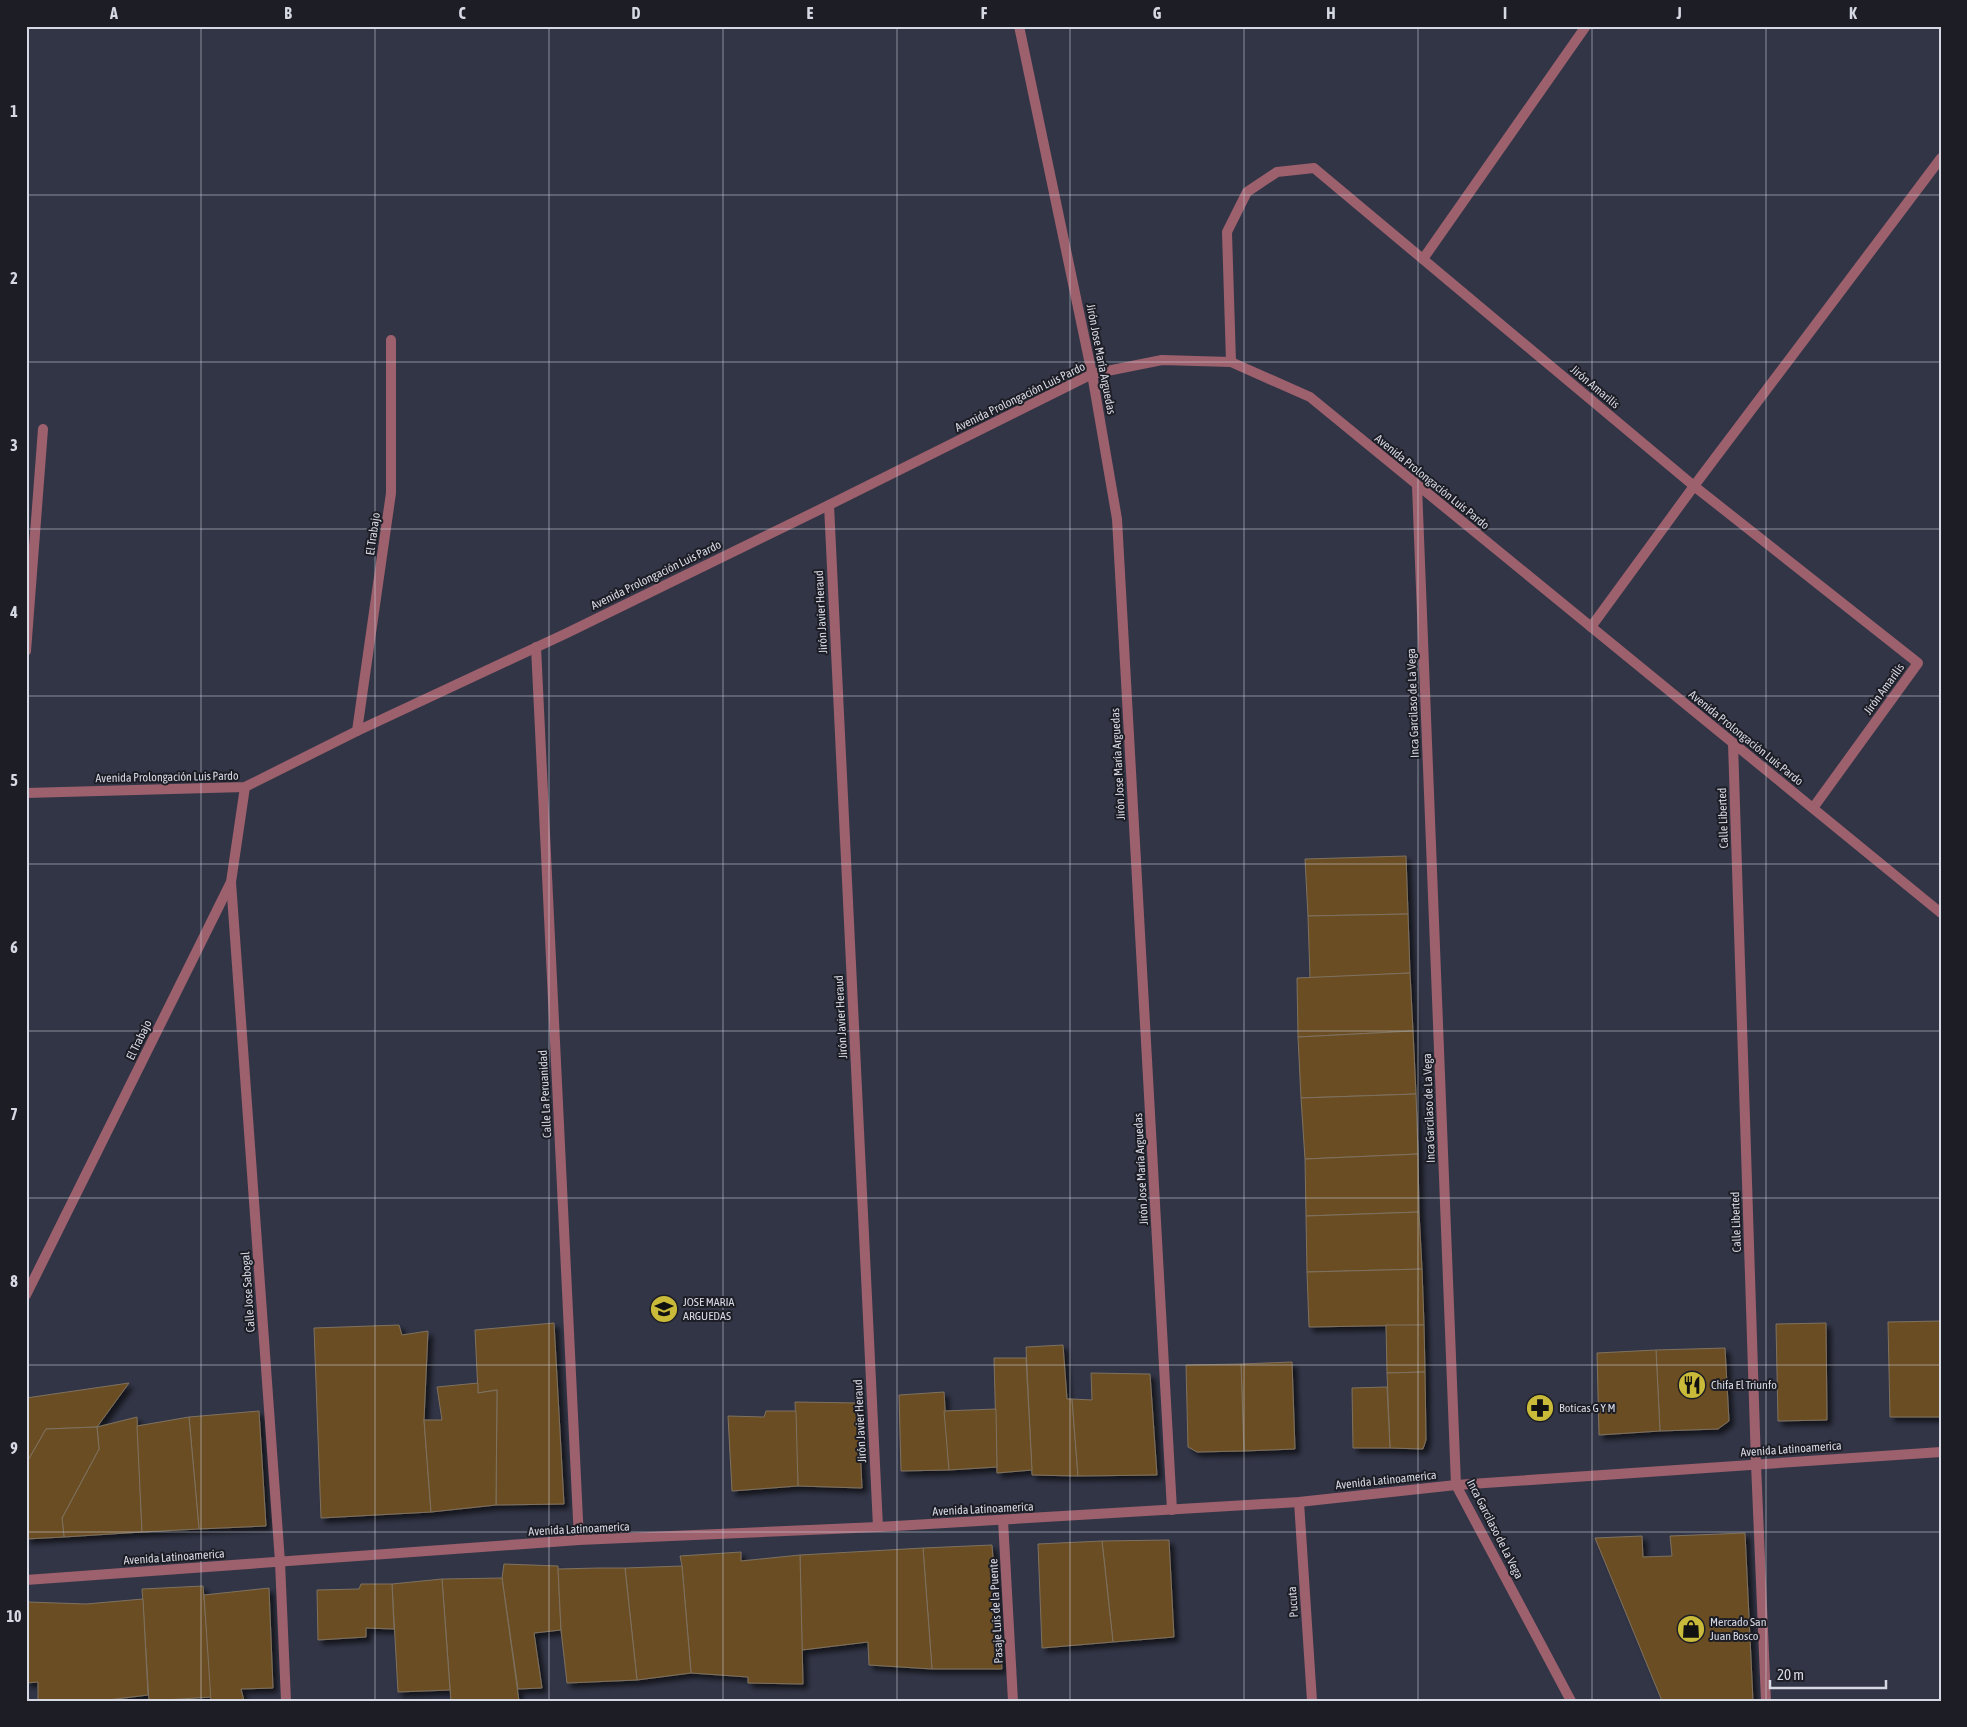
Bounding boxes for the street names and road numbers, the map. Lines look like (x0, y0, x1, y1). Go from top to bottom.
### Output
street label: Jirón Jose María Arguedas (1083, 303, 1119, 415)
street label: Avenida Prolongación Luis Pardo (953, 359, 1088, 435)
street label: Jirón Amarilis (1568, 362, 1622, 412)
street label: Avenida Prolongación Luis Pardo (1372, 431, 1492, 533)
street label: El Trabajo (363, 511, 383, 556)
street label: Avenida Prolongación Luis Pardo (589, 537, 724, 613)
street label: Jirón Javier Heraud (812, 570, 830, 654)
street label: Inca Garcilaso de La Vega (1404, 648, 1422, 758)
street label: Jirón Amarilis (1861, 661, 1907, 717)
street label: Avenida Prolongación Luis Pardo (1686, 687, 1806, 789)
street label: Jirón Jose María Arguedas (1108, 708, 1128, 820)
street label: Avenida Prolongación Luis Pardo (95, 769, 239, 785)
street label: Calle Liberted (1715, 787, 1731, 849)
street label: Jirón Javier Heraud (832, 975, 850, 1059)
street label: El Trabajo (123, 1017, 155, 1062)
street label: Calle La Peruanidad (536, 1050, 554, 1138)
street label: Inca Garcilaso de La Vega (1420, 1053, 1438, 1163)
street label: Jirón Jose María Arguedas (1131, 1113, 1151, 1225)
street label: Calle Liberted (1728, 1191, 1744, 1253)
street label: Calle Jose Sabogal (238, 1250, 258, 1333)
street label: Jirón Javier Heraud (851, 1379, 869, 1463)
street label: Avenida Latinoamerica (1740, 1438, 1842, 1460)
street label: Avenida Latinoamerica (1335, 1468, 1437, 1492)
street label: Inca Garcilaso de La Vega (1464, 1477, 1526, 1581)
street label: Avenida Latinoamerica (932, 1499, 1034, 1519)
street label: Avenida Latinoamerica (528, 1519, 630, 1539)
street label: Avenida Latinoamerica (123, 1546, 225, 1568)
street label: Pasaje Luis de la Puente (986, 1558, 1006, 1664)
street label: Pucuta (1285, 1586, 1301, 1618)

